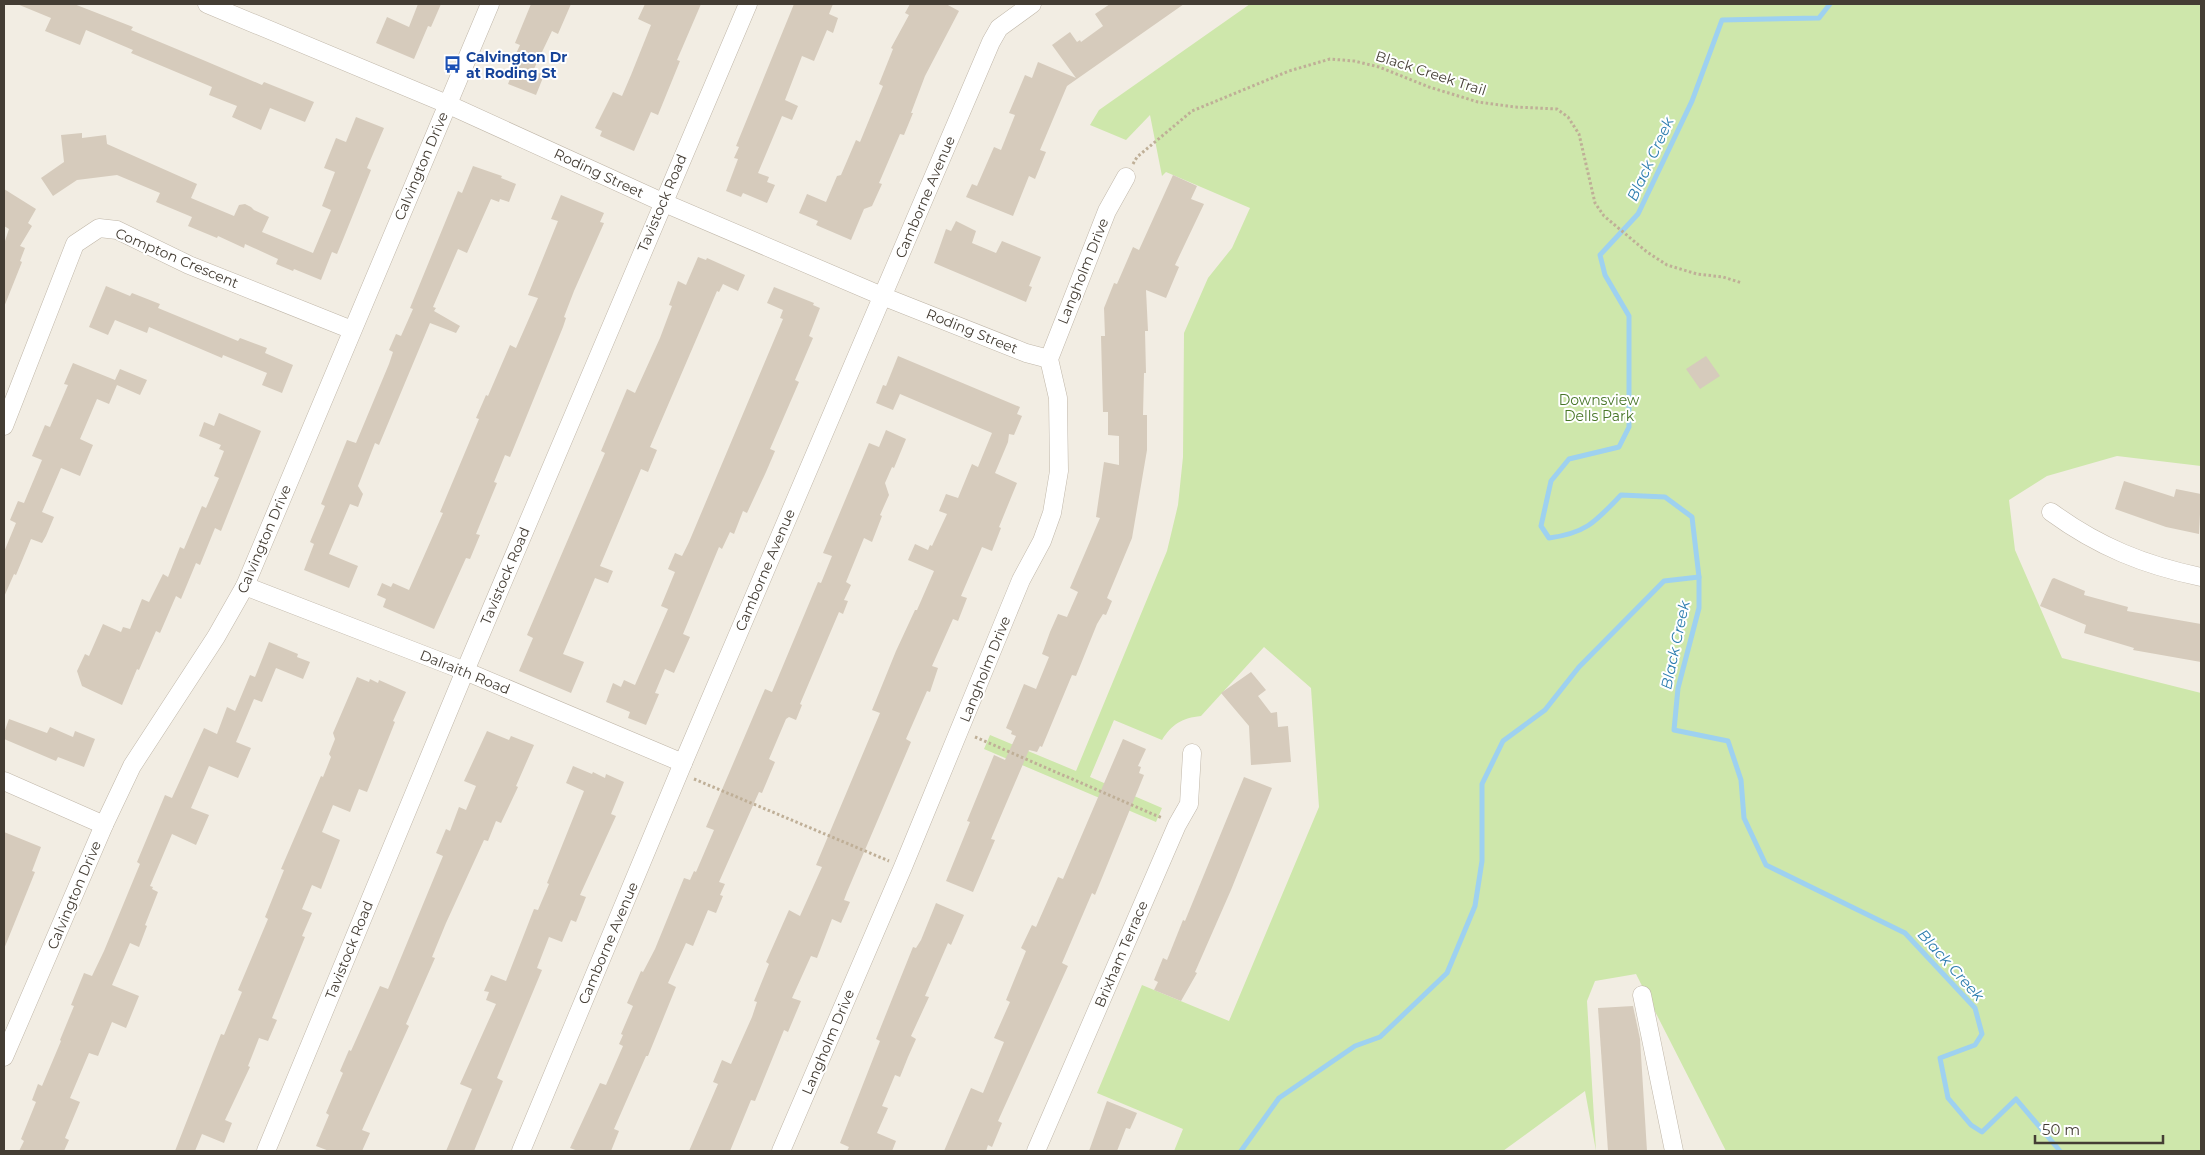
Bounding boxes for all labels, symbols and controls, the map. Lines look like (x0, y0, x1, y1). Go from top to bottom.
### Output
street label: Black Creek Trail (1373, 47, 1489, 99)
place label: Calvington Dr at Roding St (466, 48, 567, 82)
bus stop icon: Calvington Dr at Roding St (442, 55, 462, 75)
street label: Calvington Drive (390, 109, 452, 223)
water label: Black Creek (1622, 113, 1678, 204)
street label: Camborne Avenue (891, 133, 959, 261)
street label: Roding Street (551, 144, 647, 202)
street label: Tavistock Road (633, 151, 691, 255)
street label: Langholm Drive (1054, 215, 1112, 327)
street label: Compton Crescent (113, 224, 242, 292)
street label: Roding Street (924, 304, 1021, 358)
park label: Downsview Dells Park (1559, 391, 1640, 425)
street label: Calvington Drive (233, 482, 295, 596)
street label: Camborne Avenue (731, 506, 799, 634)
street label: Tavistock Road (476, 524, 534, 628)
water label: Black Creek (1656, 598, 1694, 691)
street label: Langholm Drive (956, 613, 1014, 725)
street label: Dalraith Road (417, 646, 513, 698)
street label: Calvington Drive (43, 838, 105, 952)
street label: Camborne Avenue (574, 879, 642, 1007)
street label: Tavistock Road (321, 898, 377, 1002)
street label: Brixham Terrace (1090, 898, 1152, 1010)
water label: Black Creek (1914, 925, 1989, 1006)
street label: Langholm Drive (798, 987, 858, 1097)
scale bar (2035, 1112, 2162, 1144)
text: 50 m (2042, 1120, 2080, 1139)

